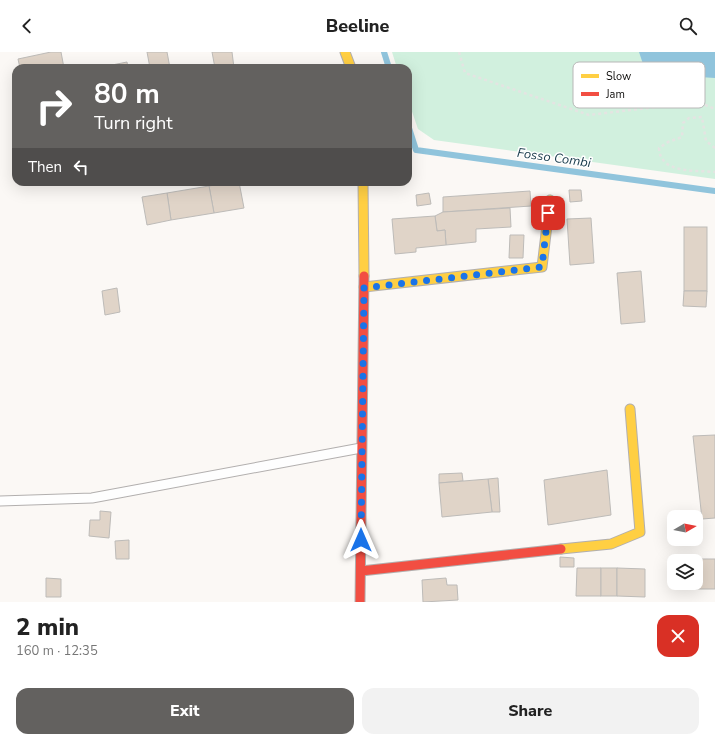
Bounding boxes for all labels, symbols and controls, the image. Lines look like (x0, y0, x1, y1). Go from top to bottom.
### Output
text: Beeline (326, 14, 389, 38)
icon: back (16, 15, 38, 37)
icon: search (677, 15, 699, 37)
legend (573, 62, 705, 108)
text: Slow (606, 69, 631, 84)
text: 80 m (94, 75, 160, 113)
icon: right (28, 80, 80, 132)
text: Jam (605, 87, 625, 102)
text: Turn right (94, 111, 173, 135)
water label: Fosso Combi (516, 144, 593, 172)
icon: left (70, 156, 92, 178)
text: Then (28, 157, 62, 177)
pin (531, 196, 565, 230)
icon: arrive (537, 202, 559, 224)
north arrow (667, 510, 703, 546)
map controls (667, 510, 703, 590)
position arrow (340, 519, 382, 561)
button: layers (667, 554, 703, 590)
text: 2 min (16, 611, 79, 643)
button: close (657, 615, 699, 657)
text: 160 m · 12:35 (16, 642, 98, 660)
button: Exit (16, 688, 354, 734)
button: Share (362, 688, 699, 734)

